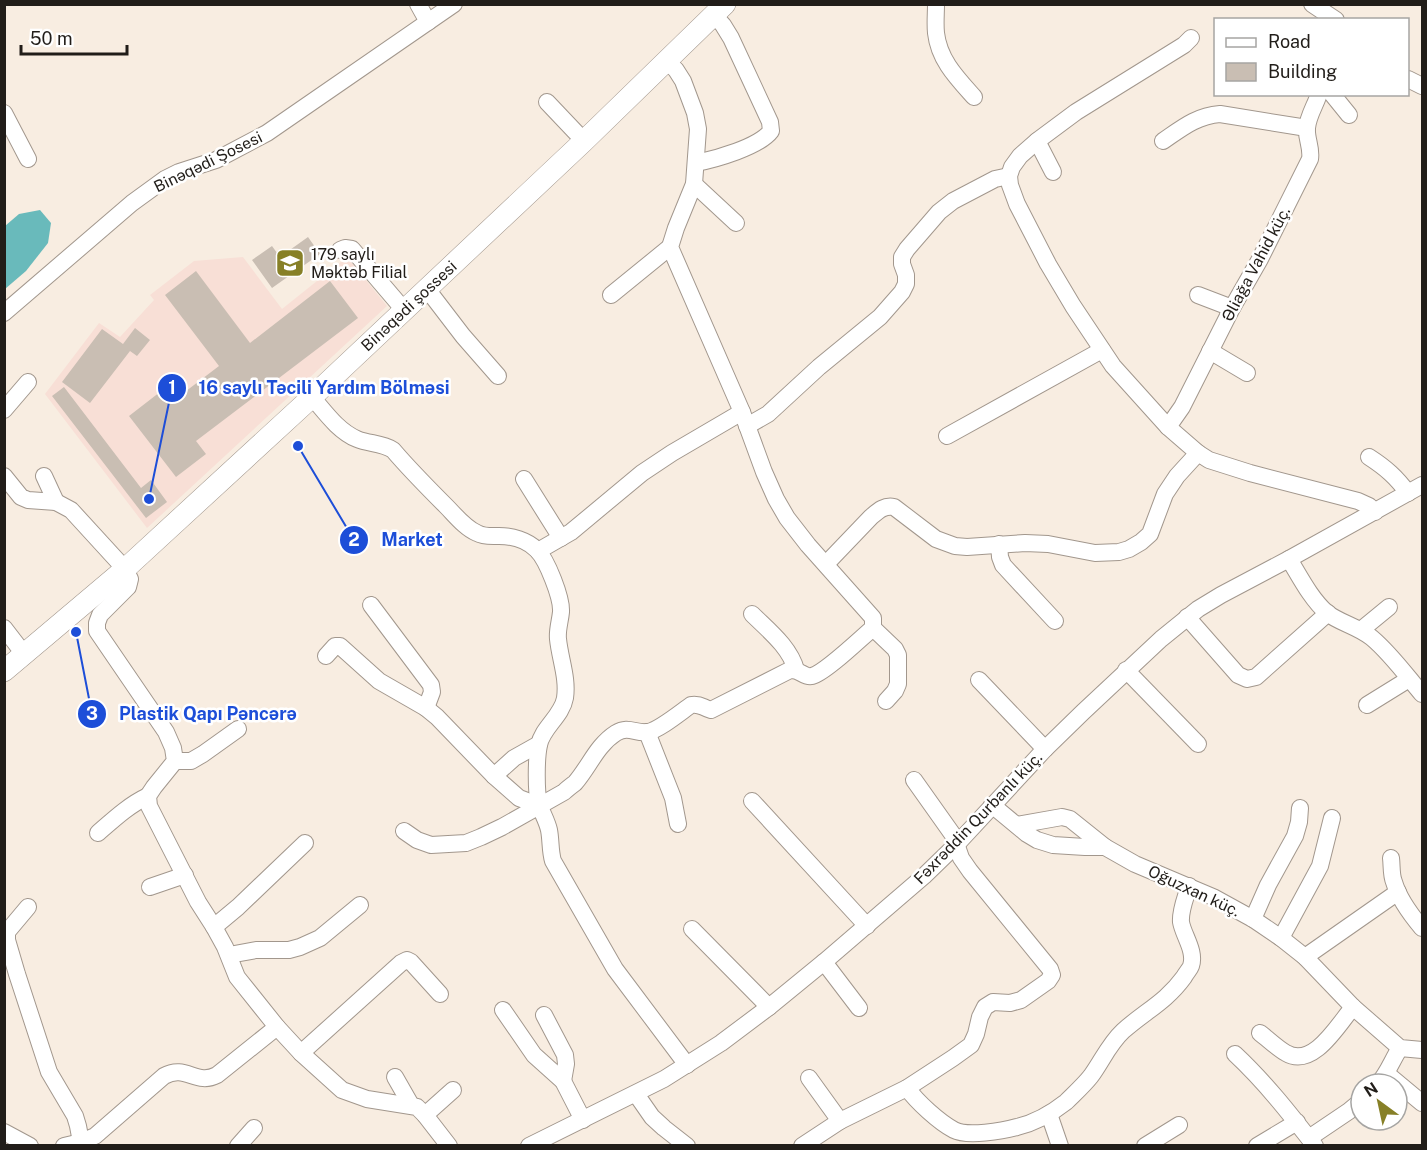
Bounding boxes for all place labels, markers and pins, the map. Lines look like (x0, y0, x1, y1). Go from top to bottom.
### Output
place label: 179 saylı Məktəb Filial (311, 245, 407, 282)
school or university icon: 179 saylı Məktəb Filial (274, 247, 306, 279)
callout: 16 saylı Təcili Yardım Bölməsi (157, 370, 462, 406)
callout: Market (339, 522, 455, 558)
callout: Plastik Qapı Pəncərə (77, 696, 309, 732)

